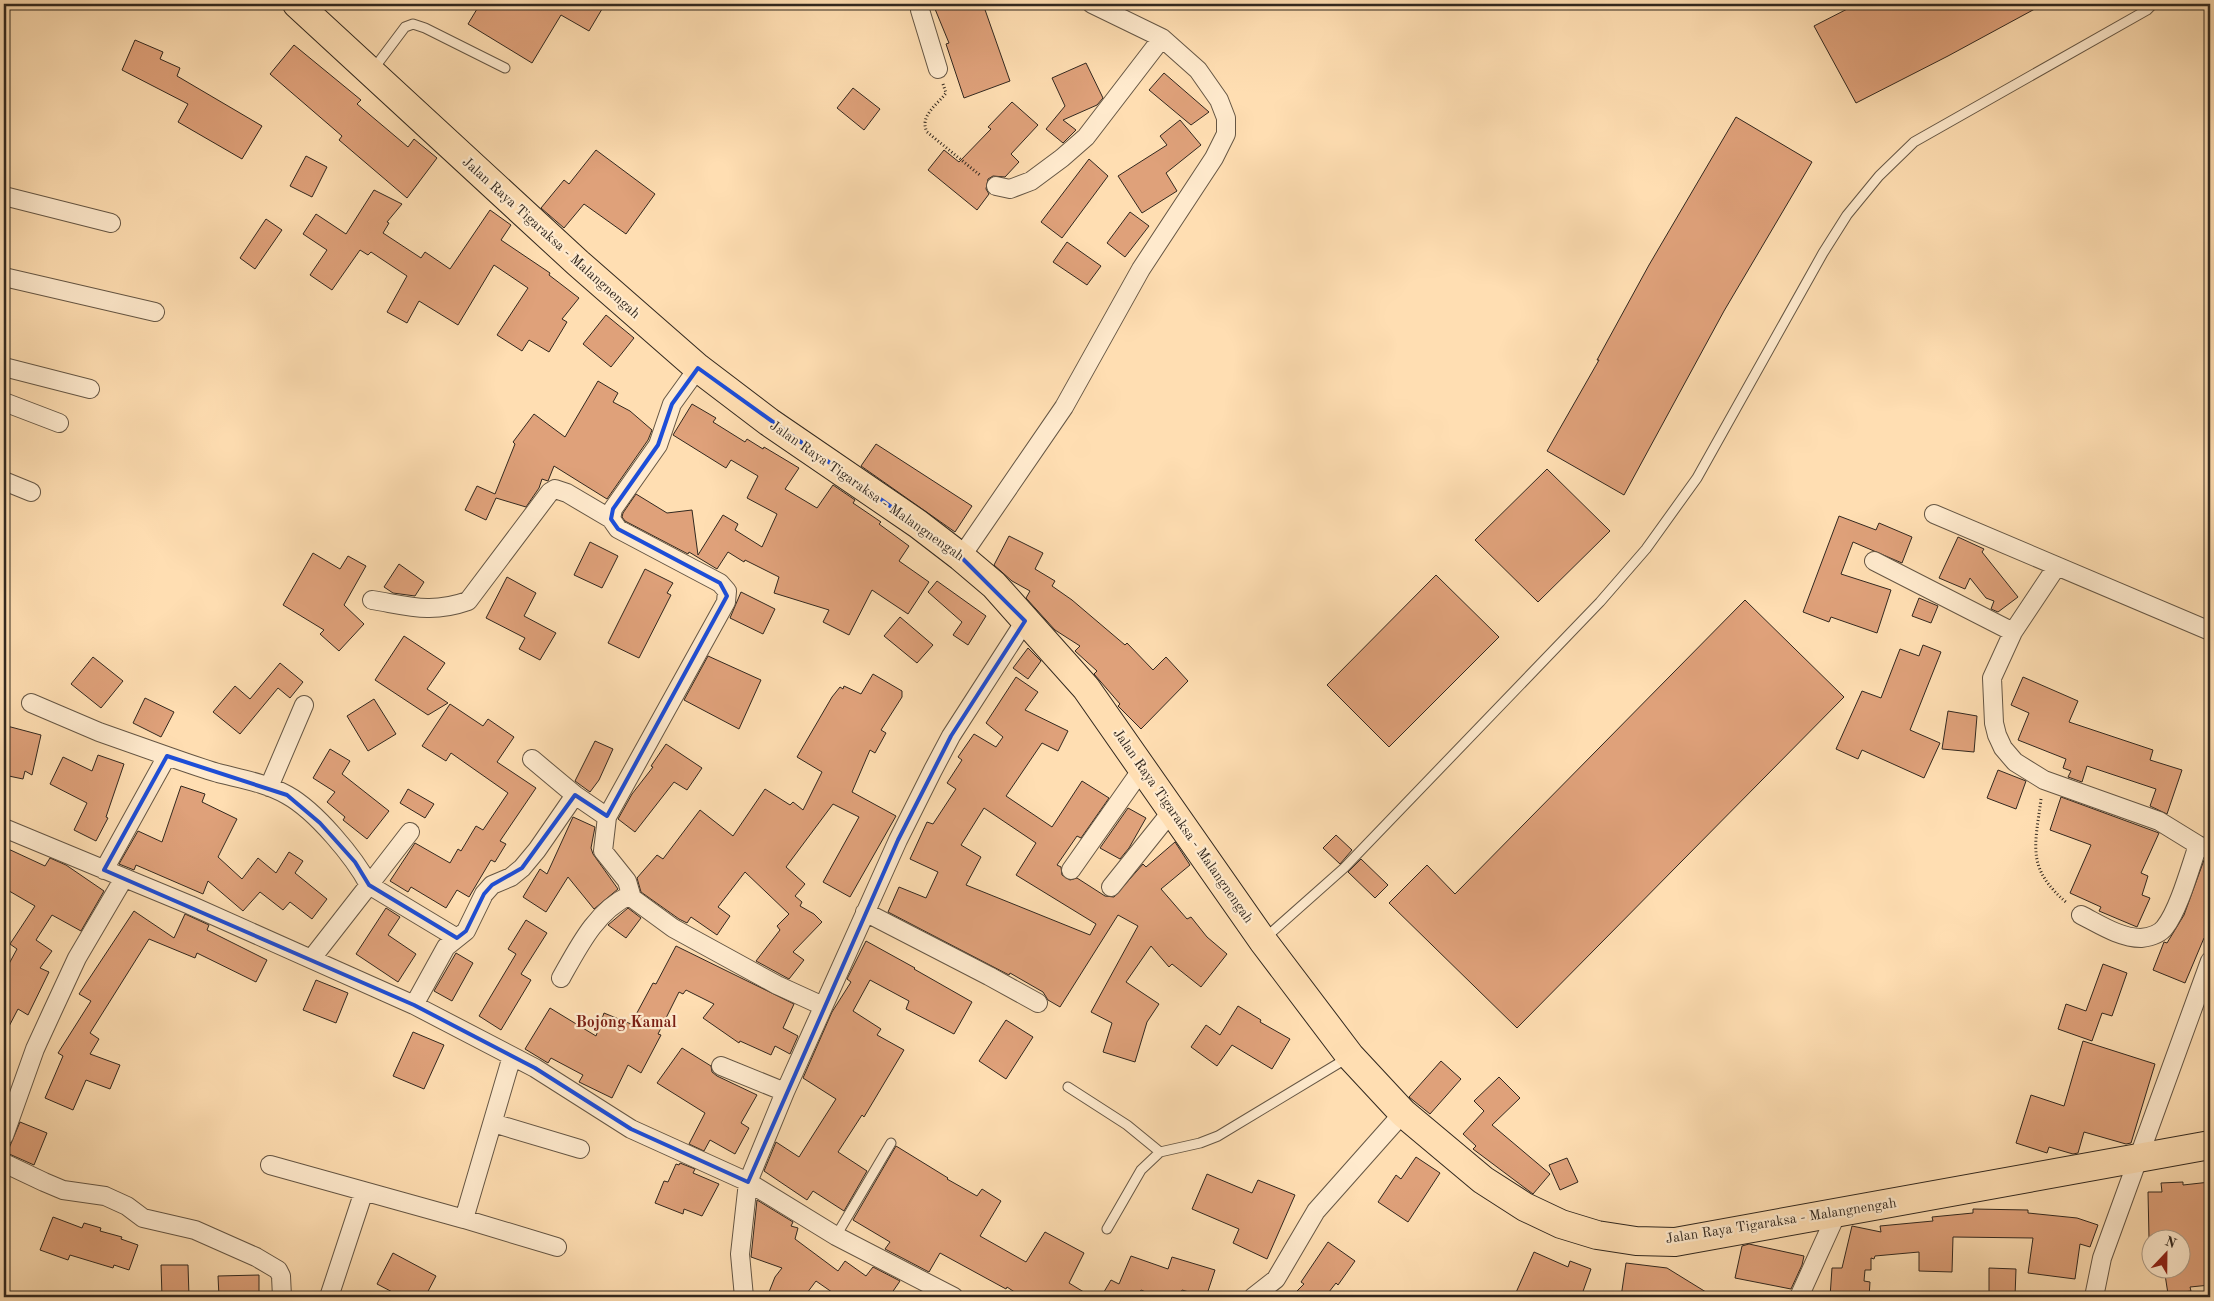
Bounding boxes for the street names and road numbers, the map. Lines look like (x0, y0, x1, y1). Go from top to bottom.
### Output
street label: Jalan Raya Tigaraksa - Malangnengah (460, 155, 643, 322)
street label: Jalan Raya Tigaraksa - Malangnengah (767, 418, 967, 564)
street label: Jalan Raya Tigaraksa - Malangnengah (1110, 726, 1256, 926)
street label: Jalan Raya Tigaraksa - Malangnengah (1665, 1196, 1898, 1246)

